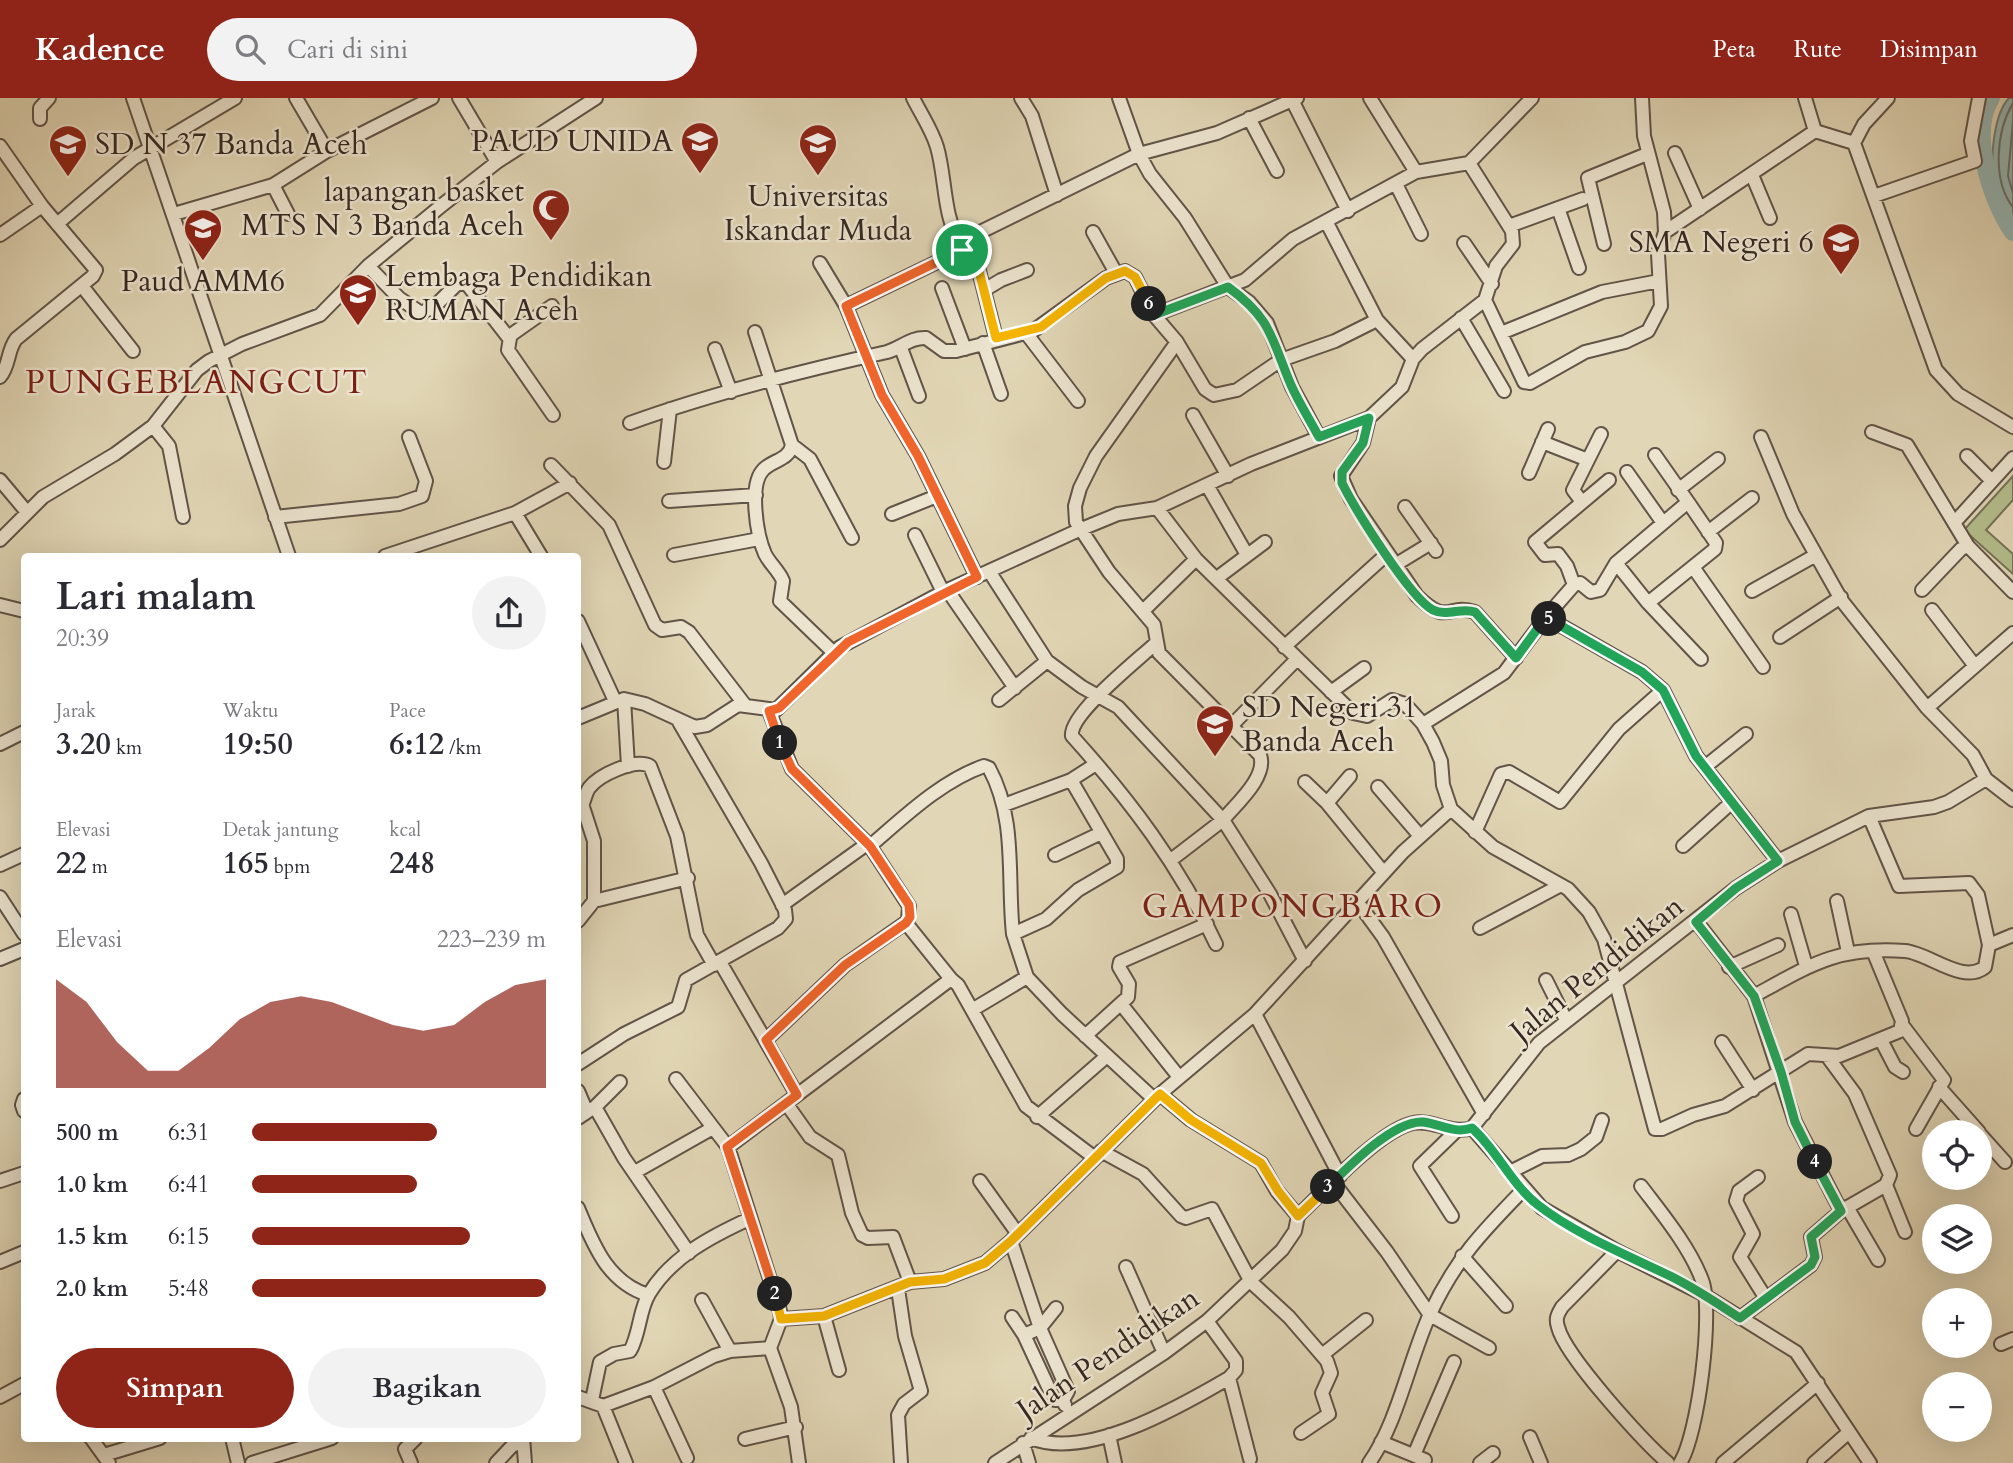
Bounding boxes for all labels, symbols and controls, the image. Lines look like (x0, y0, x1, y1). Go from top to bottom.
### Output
search box (207, 18, 697, 81)
text: Kadence (35, 27, 165, 72)
icon: search (231, 30, 269, 68)
text: Cari di sini (287, 32, 408, 67)
text: Peta (1713, 33, 1756, 66)
text: Rute (1794, 33, 1842, 66)
text: Disimpan (1880, 33, 1978, 66)
school or university icon: PAUD UNIDA (679, 120, 721, 175)
place label: PAUD UNIDA (471, 121, 674, 162)
school or university icon: Universitas Iskandar Muda (797, 122, 839, 177)
school or university icon: SD N 37 Banda Aceh (47, 123, 89, 178)
place label: SD N 37 Banda Aceh (95, 124, 368, 165)
place label: lapangan basket MTS N 3 Banda Aceh (241, 171, 525, 246)
place label: Universitas Iskandar Muda (724, 176, 912, 251)
mosque icon: lapangan basket MTS N 3 Banda Aceh (530, 187, 572, 242)
school or university icon: Paud AMM6 (182, 207, 224, 262)
pin (932, 220, 992, 280)
school or university icon: SMA Negeri 6 (1820, 221, 1862, 276)
place label: SMA Negeri 6 (1629, 222, 1814, 263)
icon: arrive (943, 231, 981, 269)
place label: Lembaga Pendidikan RUMAN Aceh (385, 256, 652, 331)
place label: Paud AMM6 (121, 261, 285, 302)
school or university icon: Lembaga Pendidikan RUMAN Aceh (337, 272, 379, 327)
pin: 6 (1132, 286, 1166, 322)
text: 6 (1144, 290, 1153, 316)
district label: PUNGEBLANGCUT (25, 360, 369, 405)
text: Lari malam (56, 571, 255, 623)
button: share (472, 576, 546, 650)
pin: 5 (1532, 602, 1566, 636)
text: 5 (1544, 605, 1553, 631)
text: 20:39 (56, 623, 109, 654)
place label: SD Negeri 31 Banda Aceh (1242, 687, 1417, 762)
text: Jarak (56, 698, 96, 724)
text: Waktu (223, 698, 278, 724)
text: Pace (389, 698, 426, 724)
school or university icon: SD Negeri 31 Banda Aceh (1194, 703, 1236, 758)
text: 3.20 (56, 724, 111, 765)
text: 19:50 (223, 724, 293, 765)
text: 6:12 (389, 724, 444, 765)
pin: 1 (762, 726, 798, 760)
text: 1 (775, 729, 784, 755)
text: km (111, 735, 142, 761)
text: /km (444, 735, 482, 761)
text: Elevasi (56, 817, 111, 843)
text: Detak jantung (223, 817, 338, 843)
text: kcal (389, 817, 421, 843)
text: 22 (56, 843, 87, 884)
text: 165 (223, 843, 269, 884)
text: 248 (389, 843, 435, 884)
text: m (87, 854, 108, 880)
text: bpm (269, 854, 310, 880)
district label: GAMPONGBARO (1142, 884, 1444, 929)
street label: Jalan Pendidikan (1499, 886, 1692, 1054)
text: Elevasi (56, 924, 122, 955)
text: 223–239 m (437, 924, 546, 955)
text: 500 m (56, 1117, 119, 1148)
text: 6:31 (168, 1117, 209, 1148)
map controls (1922, 1120, 1992, 1442)
button: locate (1922, 1120, 1992, 1190)
pin: 4 (1798, 1144, 1832, 1180)
text: 4 (1810, 1148, 1819, 1174)
text: 1.0 km (56, 1169, 128, 1200)
text: 6:41 (168, 1169, 209, 1200)
pin: 3 (1310, 1170, 1346, 1204)
text: 3 (1323, 1173, 1332, 1199)
button: layers (1922, 1204, 1992, 1274)
text: 1.5 km (56, 1221, 128, 1252)
text: 6:15 (168, 1221, 209, 1252)
text: 2.0 km (56, 1273, 128, 1304)
text: 5:48 (168, 1273, 209, 1304)
pin: 2 (758, 1276, 792, 1312)
street label: Jalan Pendidikan (1005, 1278, 1207, 1433)
text: 2 (770, 1280, 779, 1306)
button: + (1922, 1288, 1992, 1358)
button: Simpan (56, 1348, 294, 1428)
button: Bagikan (308, 1348, 546, 1428)
button: − (1922, 1372, 1992, 1442)

